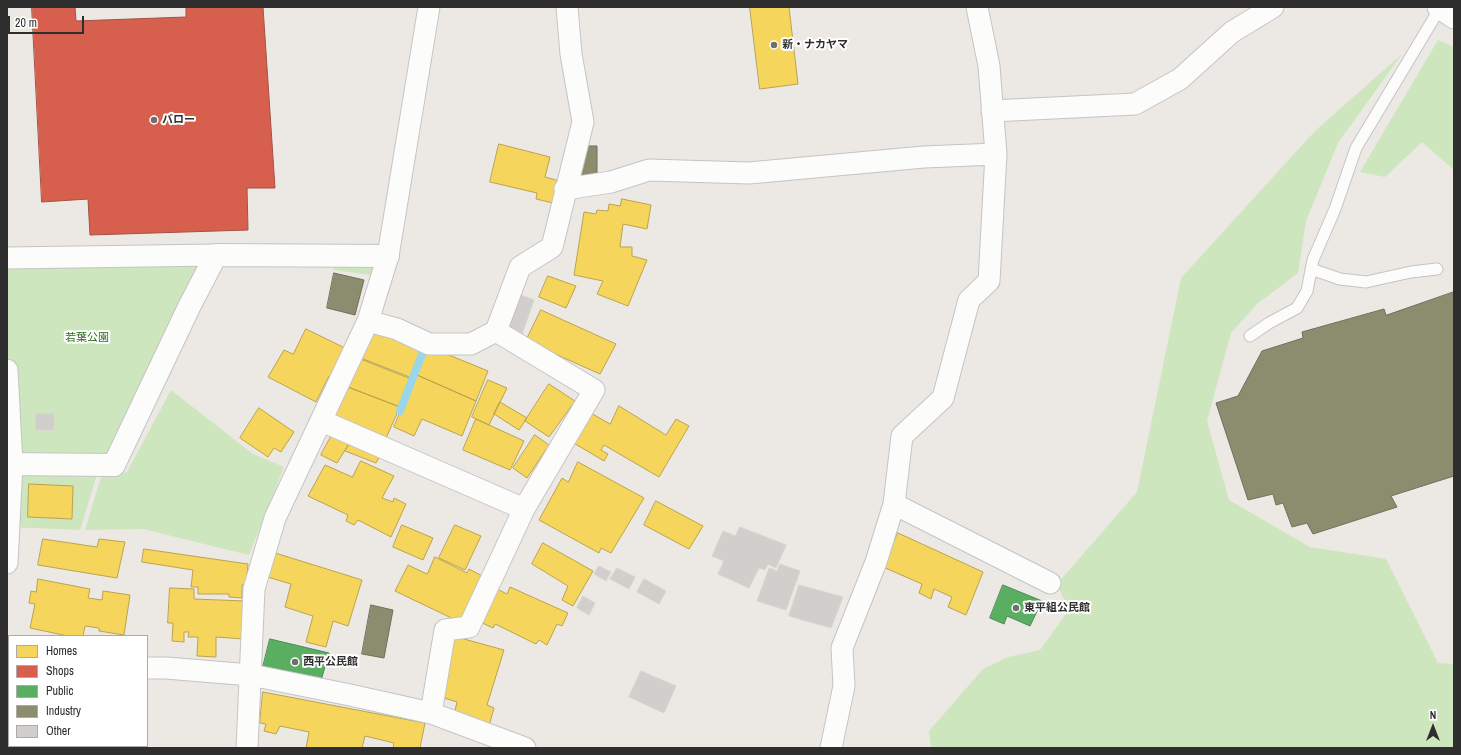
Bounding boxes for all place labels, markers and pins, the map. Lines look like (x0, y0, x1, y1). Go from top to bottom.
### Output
place label: 新・ナカヤマ (782, 38, 848, 52)
marker: 新・ナカヤマ (769, 40, 779, 50)
place label: バロー (162, 113, 195, 127)
marker: バロー (149, 115, 159, 125)
place label: 東平組公民館 (1024, 601, 1090, 615)
marker: 東平組公民館 (1011, 603, 1021, 613)
place label: 西平公民館 (303, 655, 358, 669)
marker: 西平公民館 (290, 657, 300, 667)

